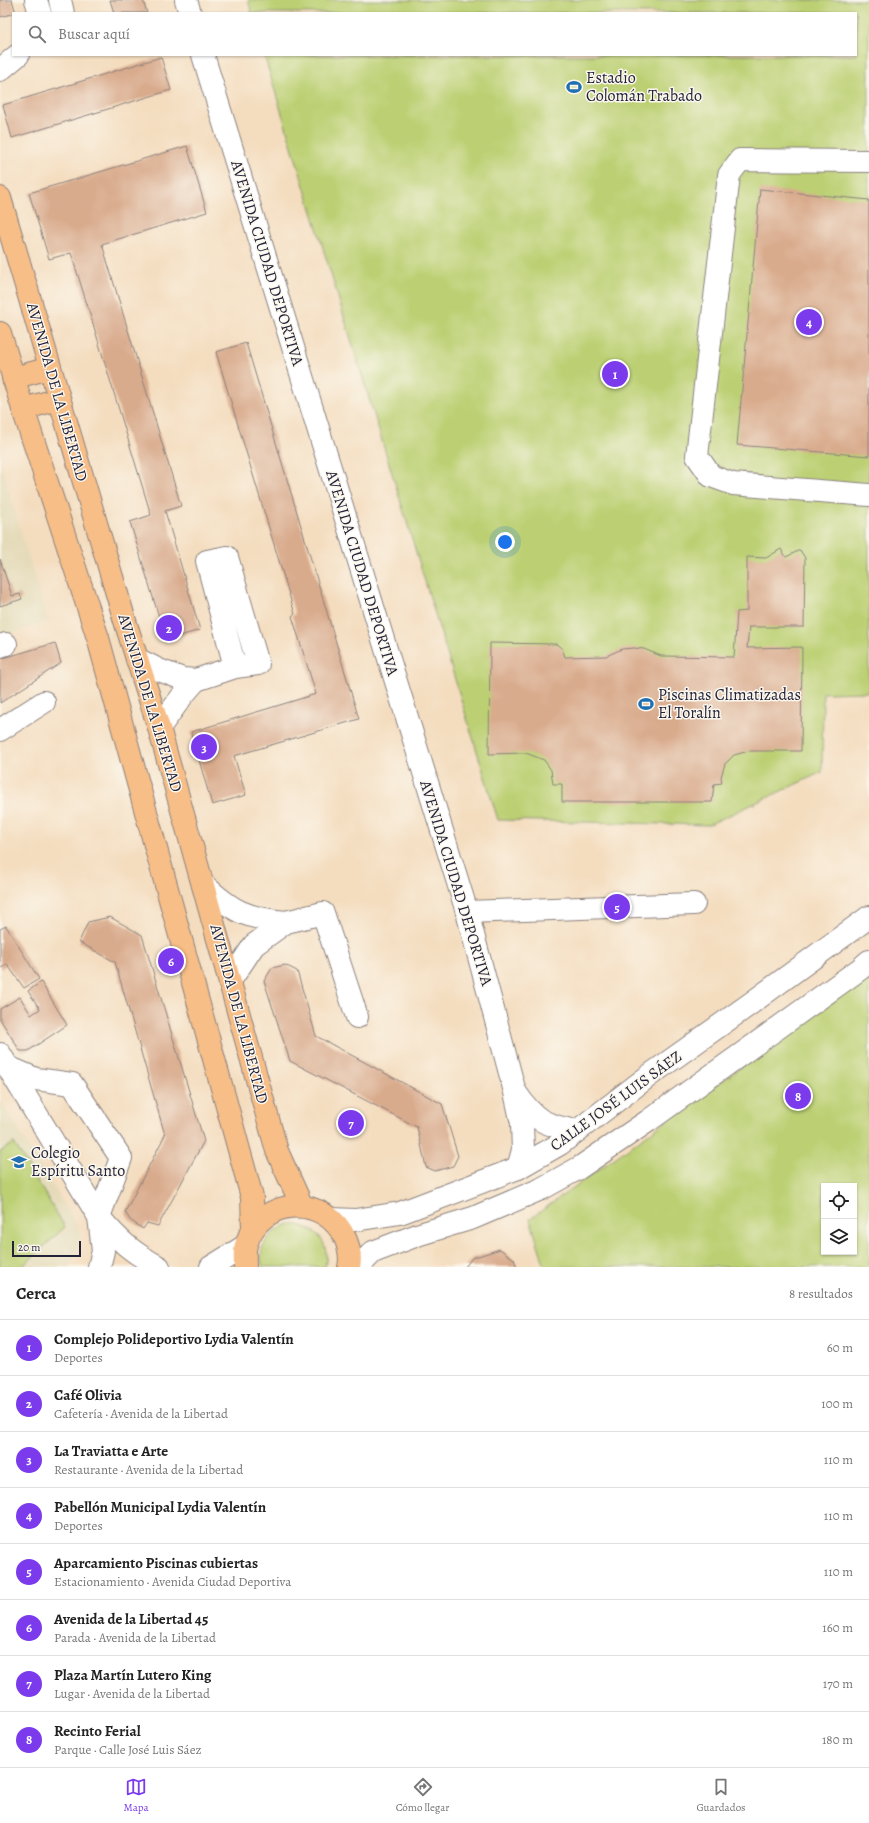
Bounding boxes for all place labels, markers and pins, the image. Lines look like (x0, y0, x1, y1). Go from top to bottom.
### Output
place label: Estadio Colomán Trabado (586, 67, 702, 107)
sports icon: Estadio Colomán Trabado (565, 78, 583, 96)
pin: 4 (796, 307, 822, 337)
pin: 1 (602, 359, 628, 389)
pin: 2 (156, 613, 182, 643)
place label: Piscinas Climatizadas El Toralín (658, 684, 801, 724)
sports icon: Piscinas Climatizadas El Toralín (637, 695, 655, 713)
pin: 3 (191, 732, 217, 762)
pin: 5 (604, 892, 630, 922)
pin: 6 (158, 946, 184, 976)
pin: 8 (785, 1081, 811, 1111)
pin: 7 (338, 1108, 364, 1138)
place label: Colegio Espíritu Santo (31, 1142, 125, 1182)
school or university icon: Colegio Espíritu Santo (10, 1153, 28, 1171)

